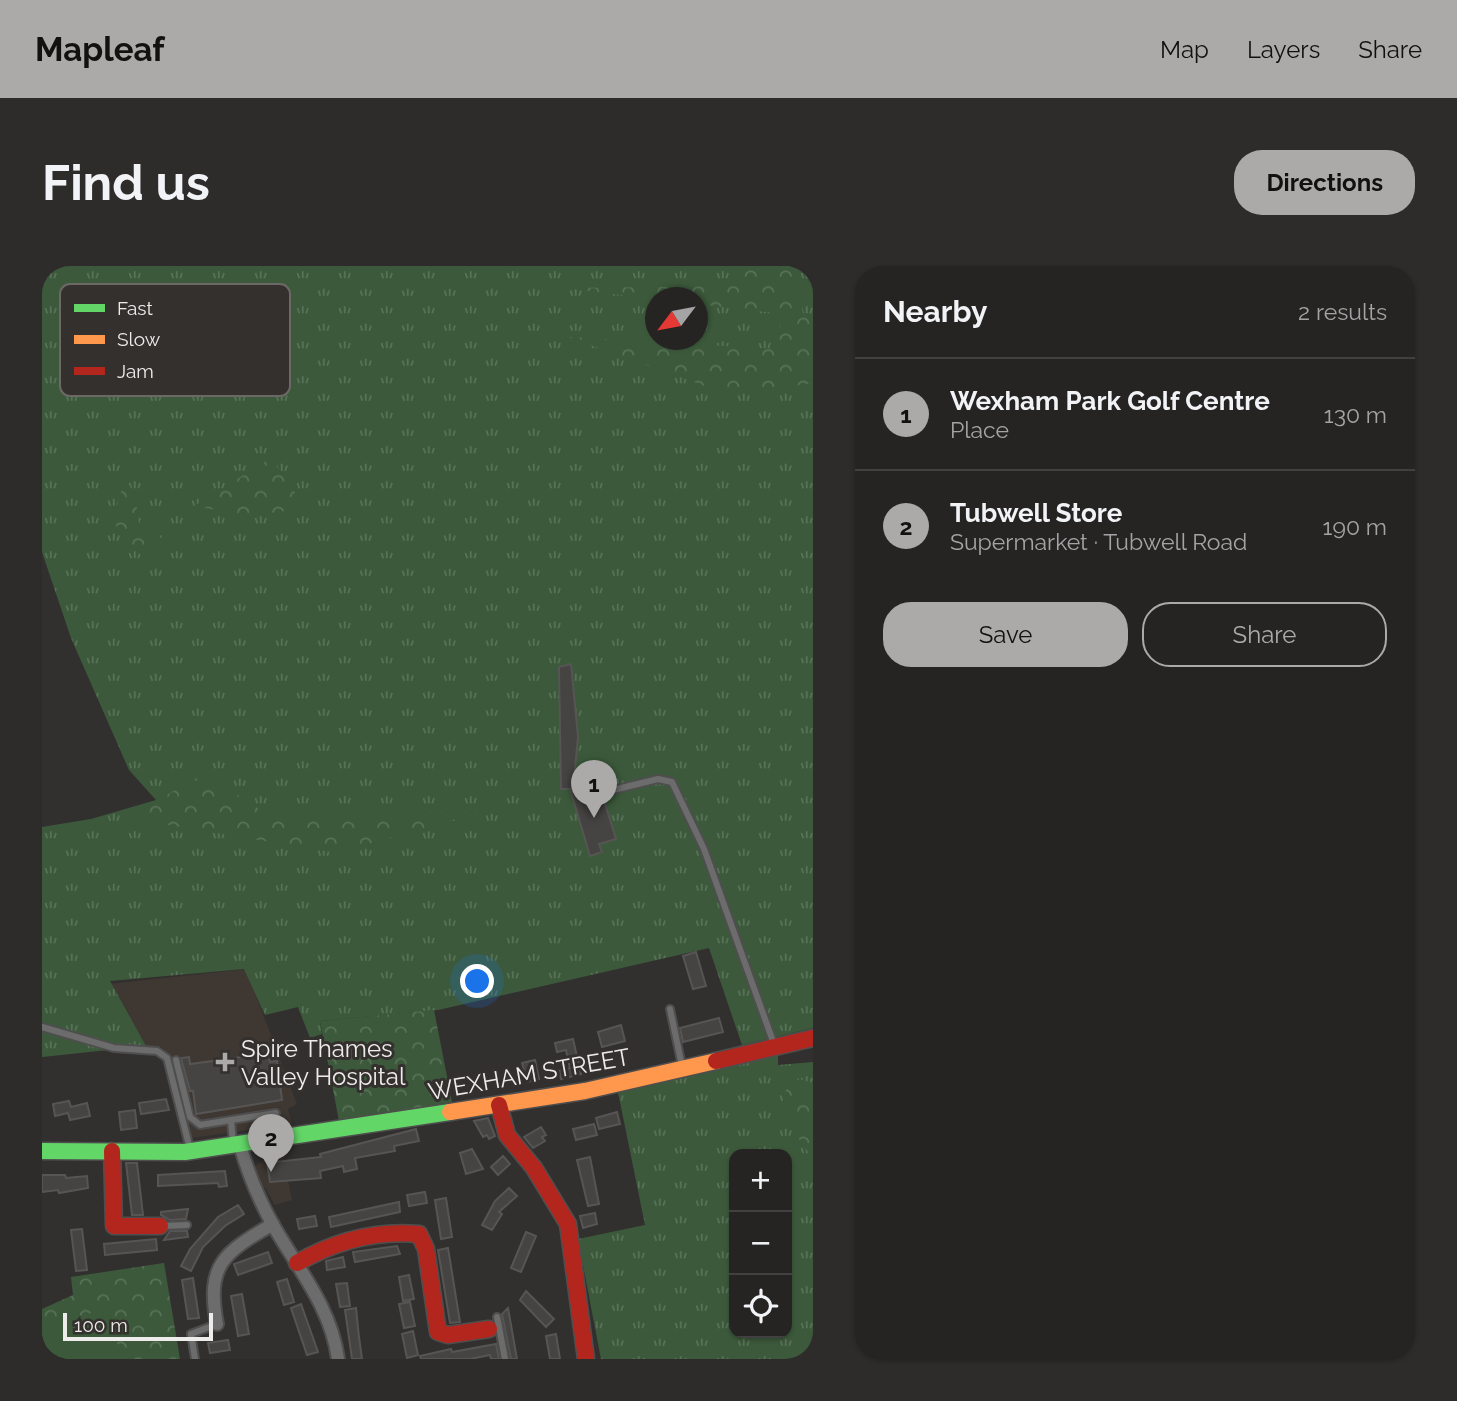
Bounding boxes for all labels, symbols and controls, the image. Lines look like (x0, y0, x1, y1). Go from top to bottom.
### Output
text: Mapleaf (35, 30, 165, 69)
text: Map (1160, 35, 1209, 64)
text: Layers (1247, 35, 1320, 64)
text: Share (1358, 35, 1422, 64)
button: Directions (1234, 150, 1415, 215)
text: Find us (42, 154, 210, 211)
legend (60, 284, 290, 396)
north arrow (645, 287, 708, 350)
text: Nearby (883, 294, 987, 329)
text: Fast (117, 297, 153, 319)
text: 2 results (1298, 298, 1387, 325)
text: Slow (117, 328, 161, 350)
text: Jam (117, 360, 154, 382)
text: Wexham Park Golf Centre (950, 386, 1270, 416)
text: 1 (900, 401, 912, 428)
text: 130 m (1324, 401, 1387, 428)
text: Place (950, 416, 1009, 443)
text: Tubwell Store (950, 498, 1122, 528)
text: 2 (900, 513, 912, 540)
text: 190 m (1323, 513, 1387, 540)
text: Supermarket · Tubwell Road (950, 528, 1247, 555)
button: Save (883, 602, 1128, 667)
button: Share (1142, 602, 1387, 667)
pin: 1 (571, 760, 617, 818)
your location (460, 964, 494, 998)
place label: Spire Thames Valley Hospital (241, 1034, 406, 1091)
street label: WEXHAM STREET (426, 1042, 633, 1106)
marker: Spire Thames Valley Hospital (215, 1052, 235, 1072)
pin: 2 (248, 1114, 294, 1172)
map controls (729, 1149, 792, 1338)
button: + (729, 1149, 792, 1212)
button: − (729, 1212, 792, 1275)
button: locate (729, 1275, 792, 1338)
scale bar (63, 1310, 214, 1342)
text: 100 m (74, 1314, 128, 1336)

